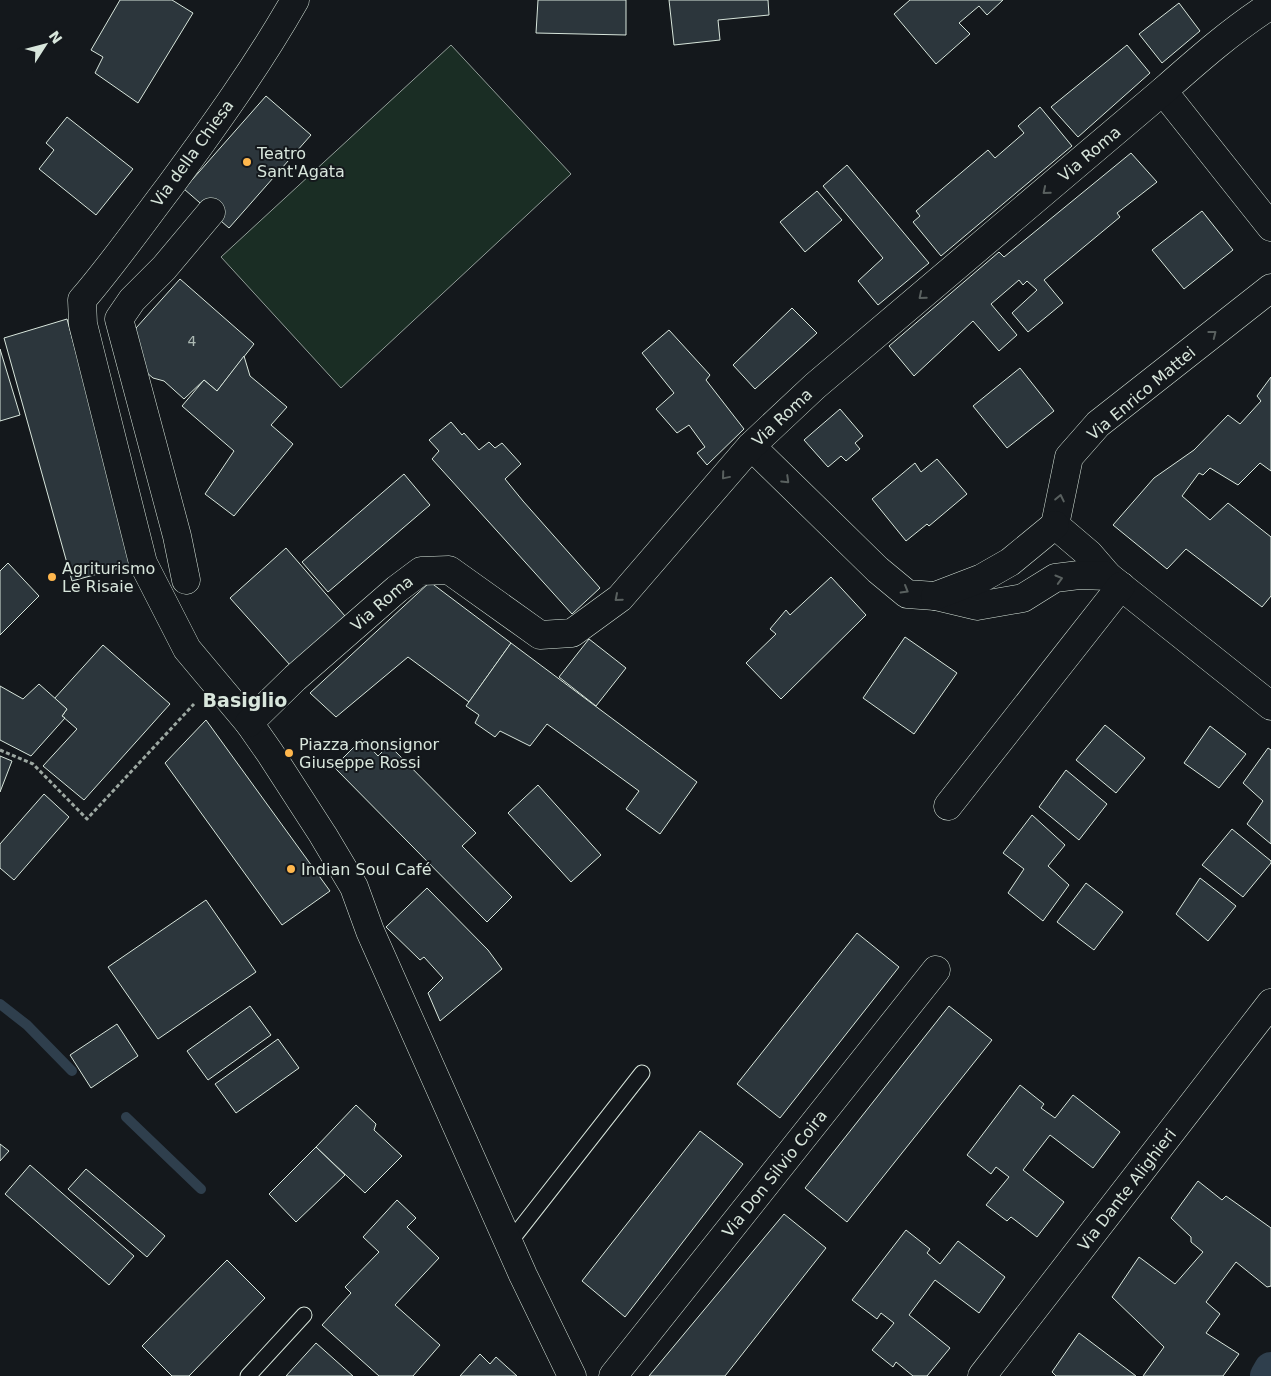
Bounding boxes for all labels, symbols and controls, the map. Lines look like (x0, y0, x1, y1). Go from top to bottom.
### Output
north arrow (20, 20, 70, 70)
text: N (46, 28, 65, 47)
street label: Via della Chiesa (147, 96, 238, 210)
street label: Via Roma (1055, 122, 1125, 186)
place label: Teatro Sant'Agata (256, 144, 345, 181)
marker: Teatro Sant'Agata (241, 156, 253, 168)
one-way arrow (1043, 185, 1052, 194)
one-way arrow (919, 290, 928, 299)
one-way arrow (1207, 331, 1216, 339)
house number: 4 (188, 333, 197, 349)
street label: Via Enrico Mattei (1083, 343, 1199, 444)
street label: Via Roma (748, 385, 816, 450)
one-way arrow (722, 470, 730, 479)
one-way arrow (780, 474, 789, 483)
one-way arrow (1055, 494, 1065, 503)
place label: Agriturismo Le Risaie (62, 559, 155, 596)
marker: Agriturismo Le Risaie (46, 571, 58, 583)
street label: Via Roma (347, 572, 417, 635)
one-way arrow (1054, 574, 1063, 585)
one-way arrow (899, 584, 908, 594)
one-way arrow (615, 593, 624, 602)
district label: Basiglio (203, 689, 287, 711)
place label: Piazza monsignor Giuseppe Rossi (299, 735, 440, 772)
marker: Piazza monsignor Giuseppe Rossi (283, 747, 295, 759)
place label: Indian Soul Café (301, 860, 432, 879)
marker: Indian Soul Café (285, 863, 297, 875)
street label: Via Don Silvio Coira (718, 1106, 831, 1241)
street label: Via Dante Alighieri (1074, 1125, 1180, 1254)

